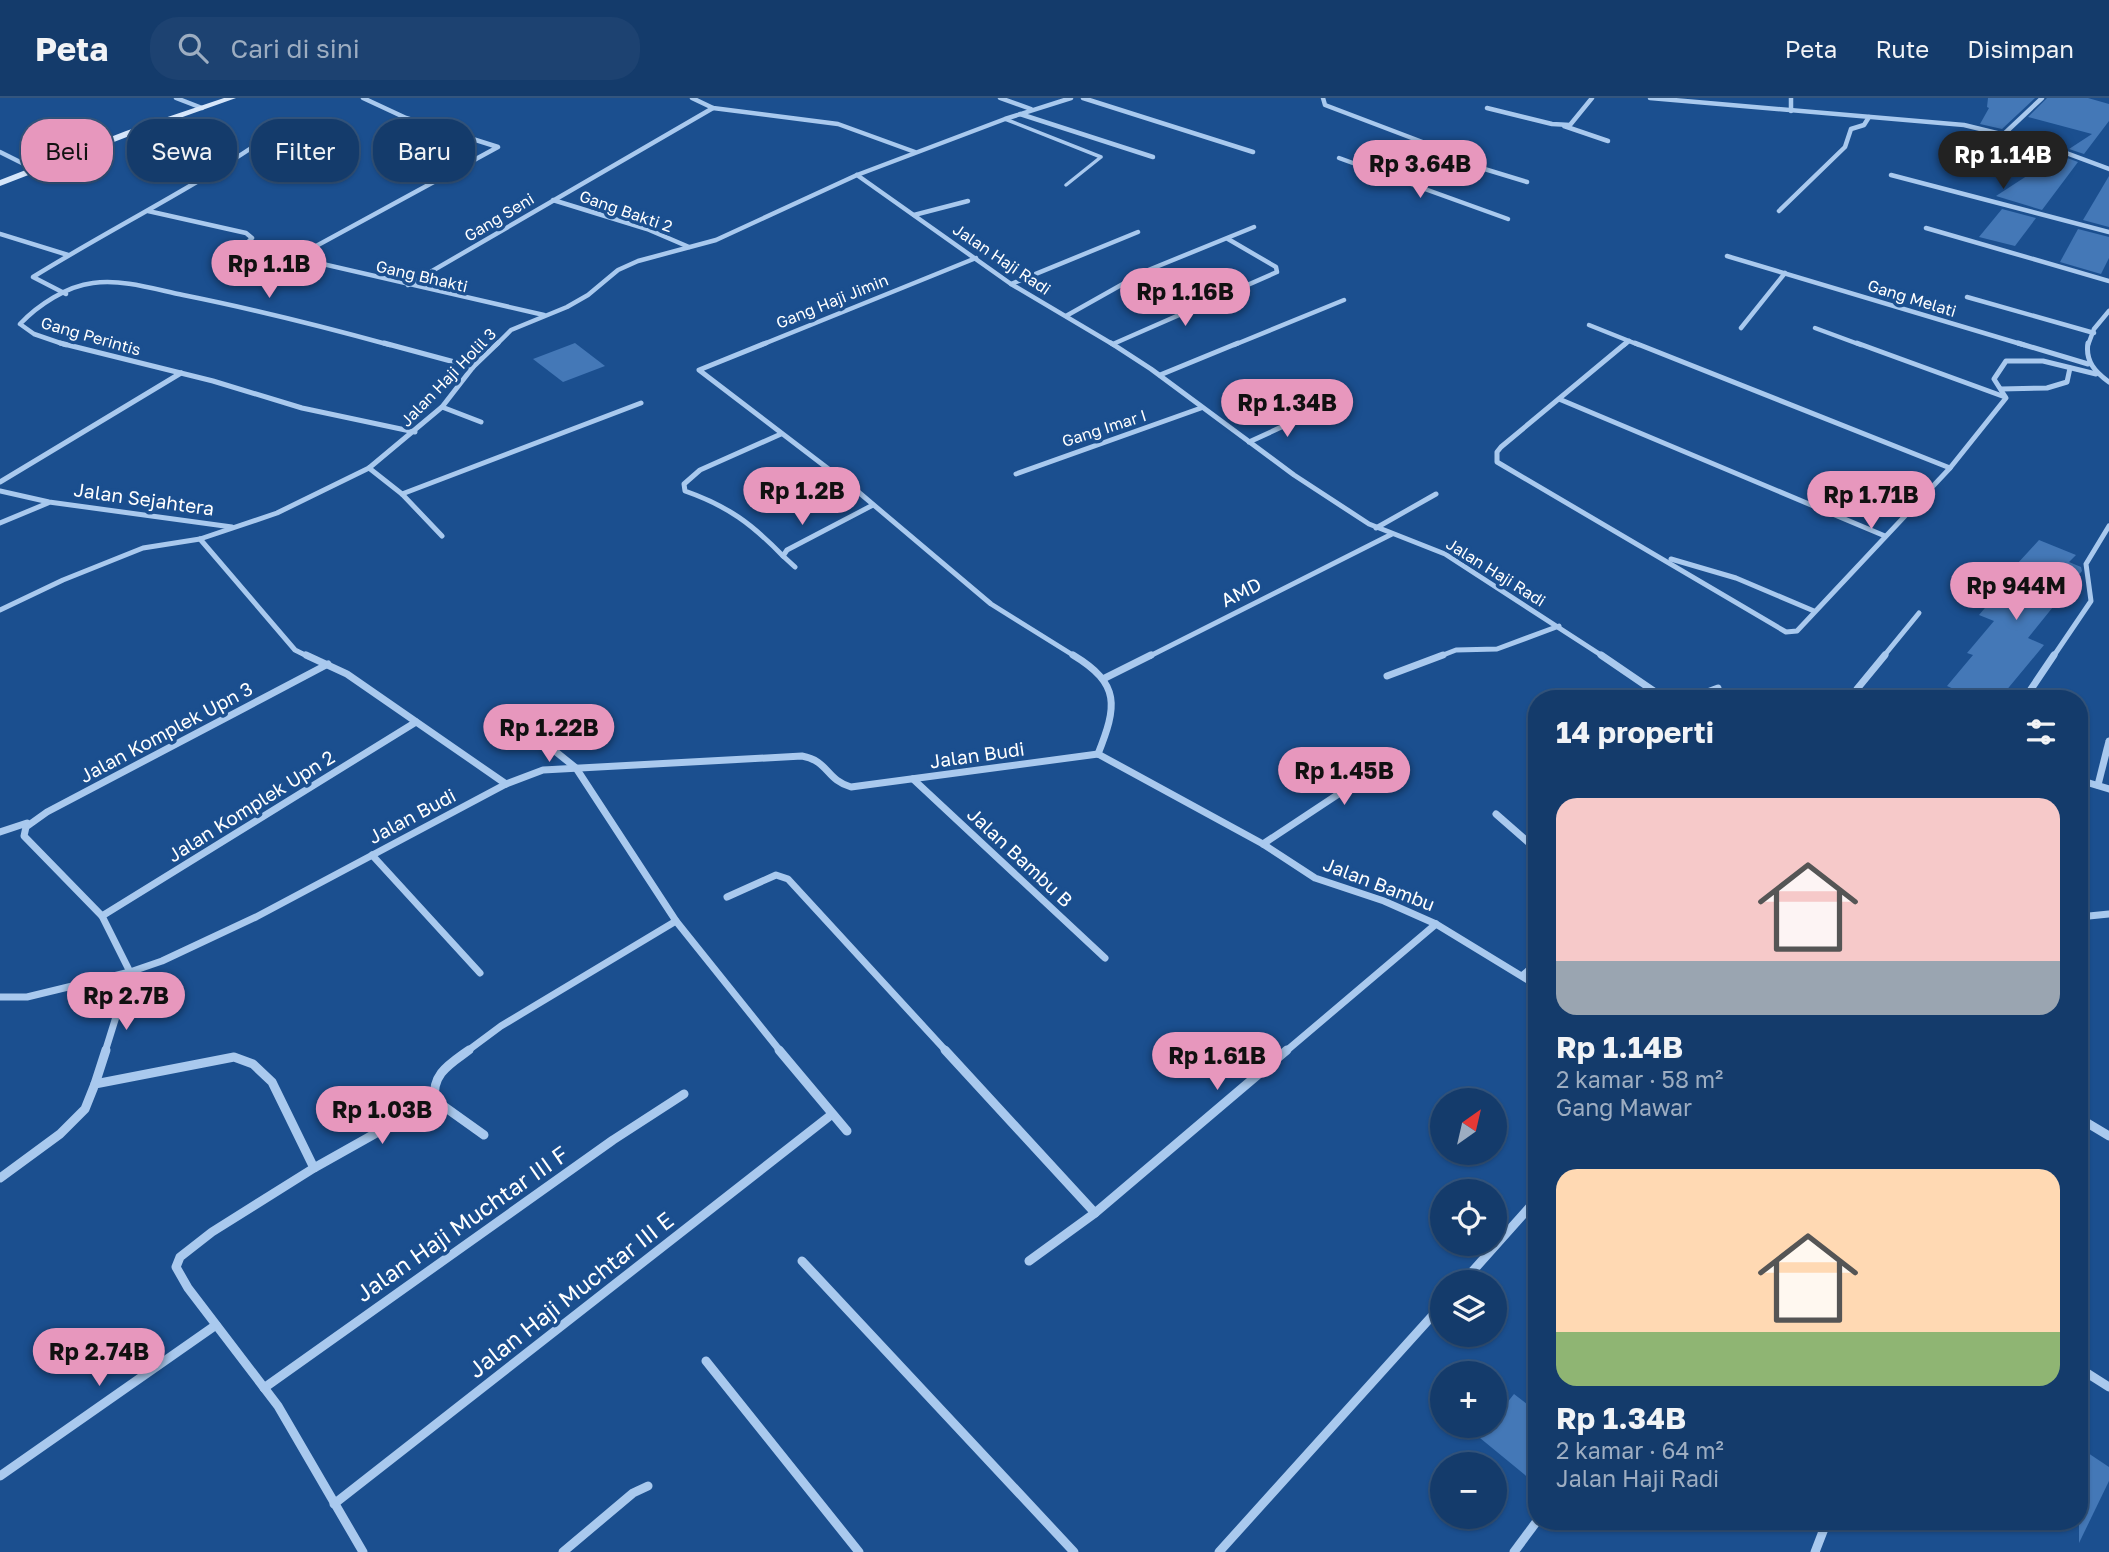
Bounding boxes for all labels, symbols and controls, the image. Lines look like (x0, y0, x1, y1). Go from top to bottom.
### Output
search box (150, 17, 640, 80)
text: Peta (35, 29, 108, 68)
icon: search (174, 29, 212, 67)
text: Cari di sini (230, 33, 360, 64)
text: Peta (1785, 34, 1837, 63)
text: Rute (1875, 34, 1929, 63)
text: Disimpan (1967, 34, 2074, 63)
chip: Beli (21, 119, 113, 182)
chip: Sewa (127, 119, 237, 182)
chip: Filter (251, 119, 359, 182)
chip: Baru (373, 119, 475, 182)
pin: Rp 1.14B (1931, 132, 2075, 191)
pin: Rp 3.64B (1348, 140, 1492, 200)
text: Rp 1.14B (1954, 140, 2052, 168)
text: Rp 3.64B (1369, 149, 1471, 177)
street label: Gang Bakti 2 (577, 186, 675, 236)
street label: Gang Seni (461, 188, 537, 246)
street label: Jalan Haji Radi (949, 219, 1055, 299)
pin: Rp 1.1B (204, 240, 334, 300)
text: Rp 1.1B (227, 249, 311, 277)
street label: Gang Bhakti (374, 256, 470, 296)
pin: Rp 1.16B (1113, 268, 1257, 328)
street label: Gang Haji Jimin (773, 269, 891, 333)
street label: Gang Melati (1865, 275, 1959, 321)
text: Rp 1.16B (1136, 277, 1234, 305)
street label: Gang Perintis (39, 312, 143, 360)
street label: Jalan Haji Holil 3 (396, 324, 500, 430)
pin: Rp 1.34B (1215, 380, 1359, 439)
text: Rp 1.34B (1237, 388, 1337, 416)
street label: Gang Imar I (1059, 405, 1149, 451)
pin: Rp 1.2B (737, 468, 867, 527)
pin: Rp 1.71B (1799, 472, 1943, 531)
text: Rp 1.2B (759, 476, 845, 504)
street label: Jalan Sejahtera (72, 477, 216, 520)
text: Rp 1.71B (1823, 480, 1919, 508)
street label: Jalan Haji Radi (1443, 533, 1549, 611)
pin: Rp 944M (1951, 562, 2081, 622)
text: Rp 944M (1966, 571, 2066, 599)
street label: AMD (1217, 572, 1265, 611)
street label: Jalan Komplek Upn 3 (75, 676, 256, 787)
pin: Rp 1.22B (477, 704, 621, 764)
text: Rp 1.22B (499, 713, 599, 741)
icon: filters (2022, 713, 2060, 751)
text: 14 properti (1556, 714, 1714, 750)
street label: Jalan Budi (928, 736, 1026, 773)
street label: Jalan Komplek Upn 2 (163, 745, 338, 866)
pin: Rp 1.45B (1272, 748, 1416, 807)
text: Rp 1.45B (1294, 756, 1394, 784)
street label: Jalan Budi (364, 783, 459, 848)
street label: Jalan Bambu B (963, 802, 1078, 911)
icon: home (1745, 844, 1871, 970)
street label: Jalan Bambu (1320, 852, 1438, 915)
pin: Rp 2.7B (61, 972, 191, 1032)
text: Rp 2.7B (83, 981, 169, 1009)
text: Rp 1.14B (1556, 1029, 1683, 1065)
pin: Rp 1.61B (1145, 1032, 1289, 1092)
text: Rp 1.61B (1168, 1041, 1266, 1069)
text: 2 kamar · 58 m² (1556, 1065, 1723, 1093)
pin: Rp 1.03B (310, 1086, 454, 1146)
north arrow (1430, 1088, 1507, 1166)
map controls (1430, 1088, 1507, 1529)
text: Gang Mawar (1556, 1093, 1692, 1121)
text: Rp 1.03B (332, 1095, 432, 1123)
street label: Jalan Haji Muchtar III F (350, 1139, 573, 1307)
button: locate (1430, 1179, 1507, 1256)
street label: Jalan Haji Muchtar III E (462, 1205, 679, 1383)
icon: home (1745, 1215, 1871, 1341)
button: layers (1430, 1270, 1507, 1347)
pin: Rp 2.74B (27, 1328, 171, 1388)
text: Rp 2.74B (49, 1337, 149, 1365)
button: + (1430, 1361, 1507, 1438)
text: Rp 1.34B (1556, 1400, 1686, 1436)
text: 2 kamar · 64 m² (1556, 1436, 1724, 1464)
button: − (1430, 1452, 1507, 1529)
text: Jalan Haji Radi (1556, 1464, 1719, 1492)

